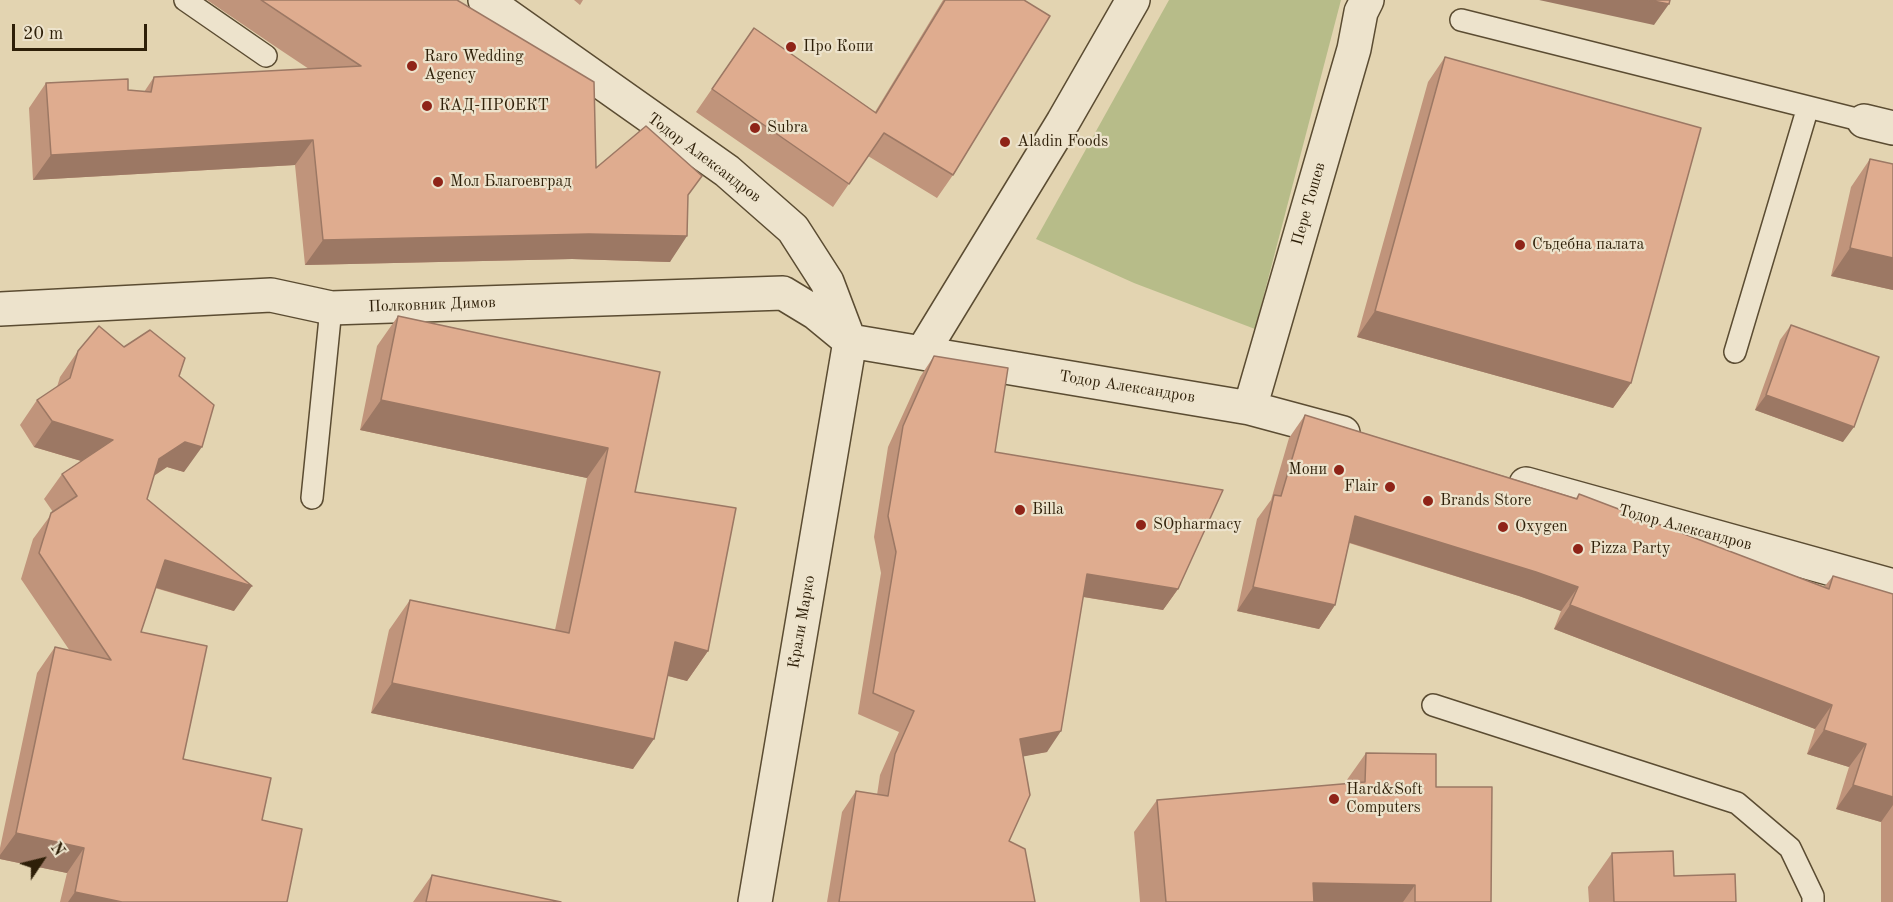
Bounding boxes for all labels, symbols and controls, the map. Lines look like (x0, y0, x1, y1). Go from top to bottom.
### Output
scale bar (15, 12, 150, 50)
text: 20 m (23, 25, 63, 43)
place label: Про Копи (803, 37, 873, 57)
marker: Про Копи (784, 40, 798, 54)
place label: Raro Wedding Agency (424, 47, 524, 85)
marker: Raro Wedding Agency (405, 59, 419, 73)
place label: КАД-ПРОЕКТ (439, 96, 549, 116)
marker: КАД-ПРОЕКТ (420, 99, 434, 113)
street label: Тодор Александров (643, 109, 765, 207)
place label: Subra (767, 118, 808, 138)
marker: Subra (748, 121, 762, 135)
place label: Aladin Foods (1017, 132, 1108, 152)
marker: Aladin Foods (998, 135, 1012, 149)
street label: Пере Тошев (1288, 160, 1330, 248)
place label: Мол Благоевград (450, 172, 571, 192)
marker: Мол Благоевград (431, 175, 445, 189)
place label: Съдебна палата (1532, 235, 1644, 255)
marker: Съдебна палата (1513, 238, 1527, 252)
street label: Полковник Димов (368, 293, 496, 317)
street label: Тодор Александров (1058, 367, 1196, 407)
place label: Мони (1288, 460, 1327, 480)
marker: Мони (1332, 463, 1346, 477)
place label: Flair (1344, 477, 1378, 497)
marker: Flair (1383, 480, 1397, 494)
place label: Brands Store (1440, 491, 1531, 511)
marker: Brands Store (1421, 494, 1435, 508)
place label: Billa (1032, 500, 1064, 520)
street label: Тодор Александров (1616, 501, 1754, 555)
marker: Billa (1013, 503, 1027, 517)
place label: SOpharmacy (1153, 515, 1242, 535)
place label: Oxygen (1515, 517, 1568, 537)
marker: SOpharmacy (1134, 518, 1148, 532)
marker: Oxygen (1496, 520, 1510, 534)
place label: Pizza Party (1590, 539, 1670, 559)
marker: Pizza Party (1571, 542, 1585, 556)
street label: Крали Марко (784, 574, 820, 670)
place label: Hard&Soft Computers (1346, 780, 1423, 818)
marker: Hard&Soft Computers (1327, 792, 1341, 806)
north arrow (12, 830, 72, 890)
text: N (47, 840, 67, 859)

